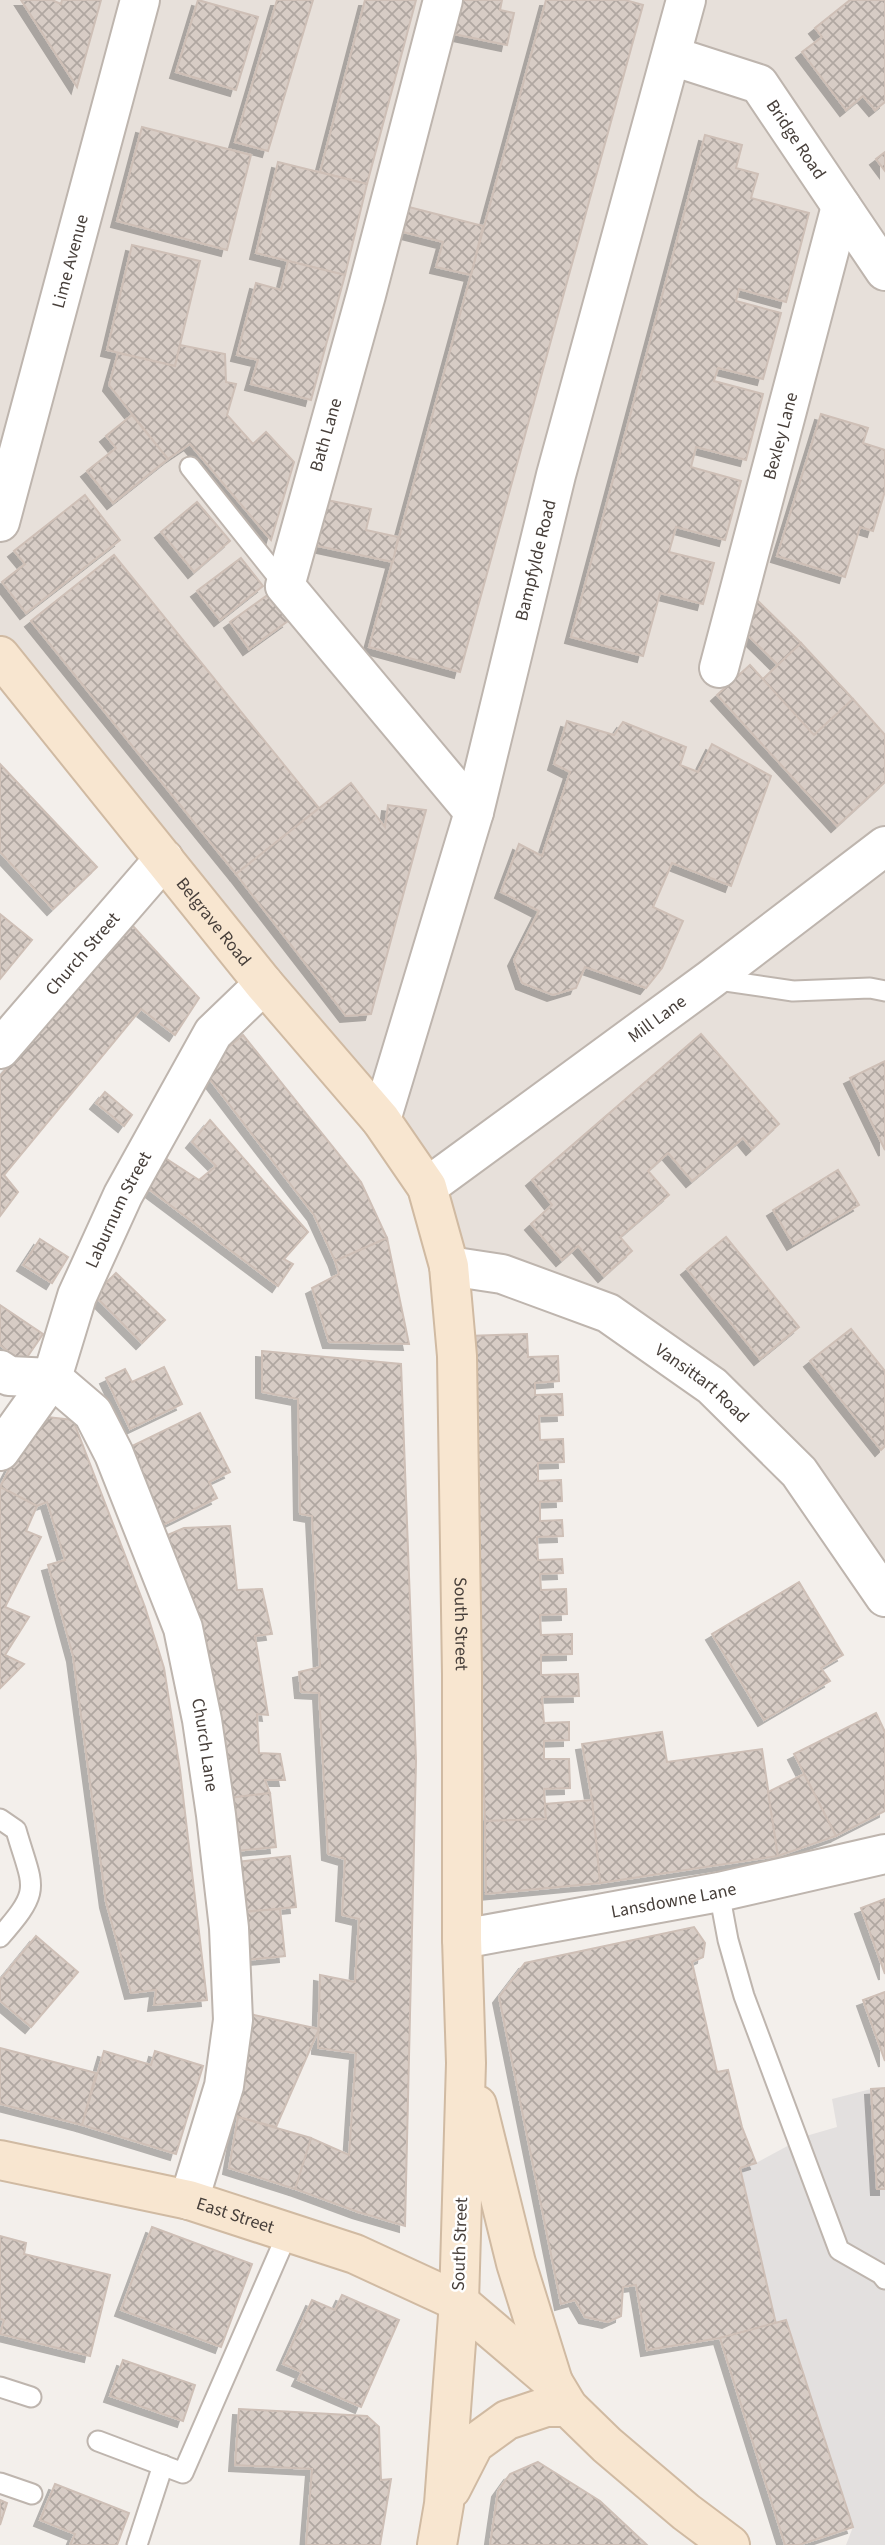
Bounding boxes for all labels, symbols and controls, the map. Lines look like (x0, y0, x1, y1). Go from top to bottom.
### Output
street label: Bridge Road (760, 94, 832, 184)
street label: Lime Avenue (45, 211, 94, 311)
street label: Bexley Lane (757, 389, 804, 483)
street label: Bath Lane (304, 395, 348, 475)
street label: Bampfylde Road (508, 497, 562, 623)
street label: Belgrave Road (170, 872, 257, 971)
street label: Church Street (39, 907, 125, 1001)
street label: Mill Lane (623, 989, 691, 1048)
street label: Laburnum Street (79, 1147, 157, 1272)
street label: Vansittart Road (650, 1337, 755, 1429)
street label: South Street (448, 1577, 474, 1671)
street label: Church Lane (185, 1696, 225, 1793)
street label: Lansdowne Lane (609, 1876, 739, 1924)
street label: East Street (193, 2191, 278, 2239)
street label: South Street (446, 2197, 474, 2291)

